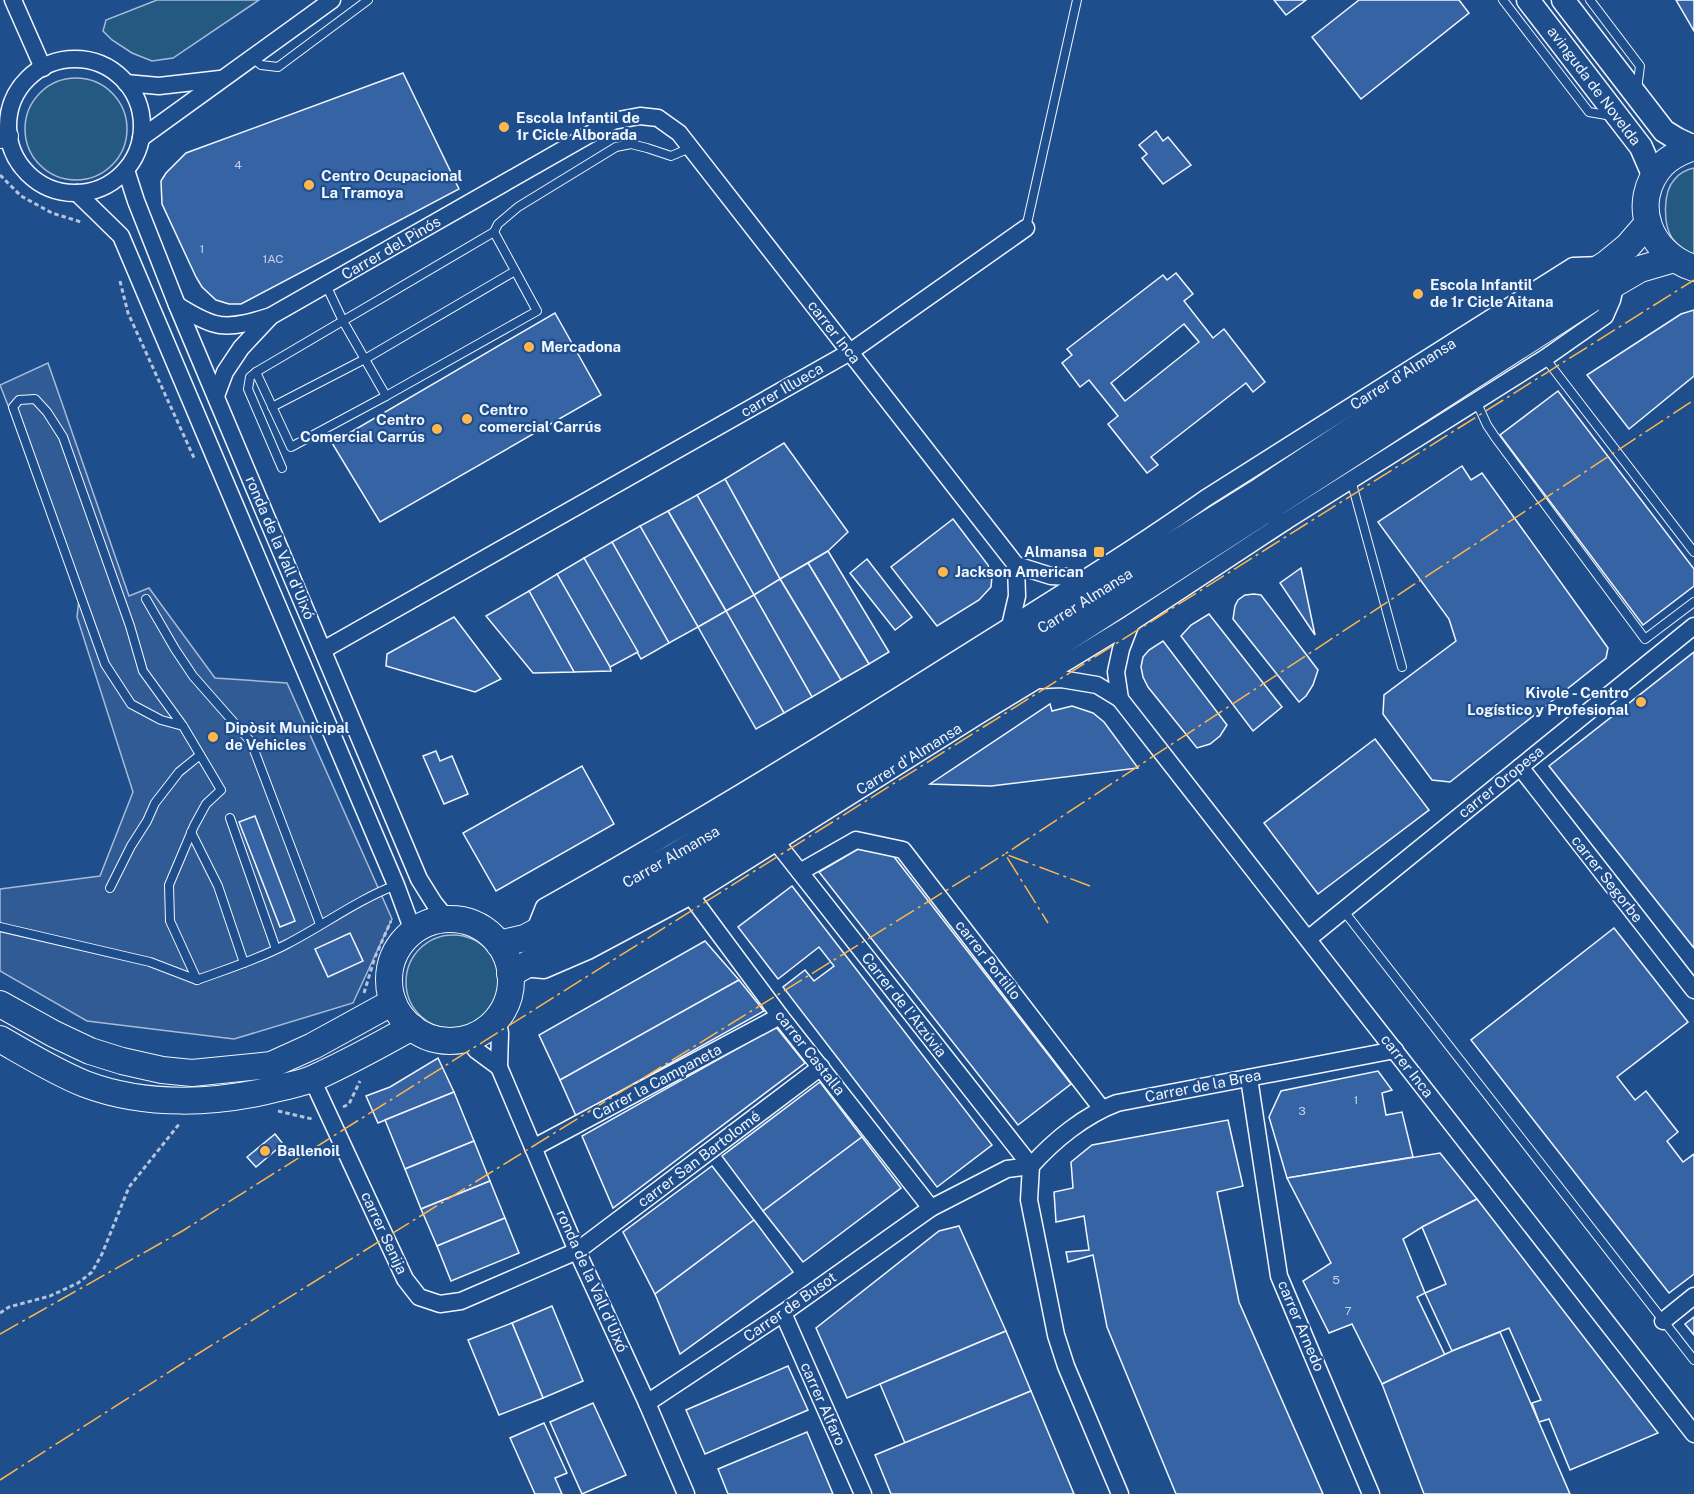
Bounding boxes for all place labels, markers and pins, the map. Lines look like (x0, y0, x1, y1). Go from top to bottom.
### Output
place label: Escola Infantil de 1r Cicle Alborada (516, 109, 640, 143)
marker: Escola Infantil de 1r Cicle Alborada (497, 120, 511, 134)
place label: Centro Ocupacional La Tramoya (321, 167, 462, 201)
marker: Centro Ocupacional La Tramoya (302, 178, 316, 192)
place label: Escola Infantil de 1r Cicle Aitana (1430, 276, 1553, 310)
marker: Escola Infantil de 1r Cicle Aitana (1411, 287, 1425, 301)
place label: Mercadona (541, 338, 621, 355)
marker: Mercadona (522, 340, 536, 354)
place label: Centro comercial Carrús (479, 401, 601, 435)
place label: Centro Comercial Carrús (300, 411, 425, 445)
marker: Centro comercial Carrús (460, 412, 474, 426)
marker: Centro Comercial Carrús (430, 422, 444, 436)
place label: Almansa (1024, 543, 1087, 560)
marker: Almansa (1092, 545, 1106, 559)
place label: Jackson American (955, 563, 1084, 580)
marker: Jackson American (936, 565, 950, 579)
place label: Kivole - Centro Logístico y Profesional (1467, 684, 1629, 718)
marker: Kivole - Centro Logístico y Profesional (1634, 695, 1648, 709)
place label: Dipòsit Municipal de Vehicles (225, 719, 350, 753)
marker: Dipòsit Municipal de Vehicles (206, 730, 220, 744)
place label: Ballenoil (277, 1142, 340, 1159)
marker: Ballenoil (258, 1144, 272, 1158)

